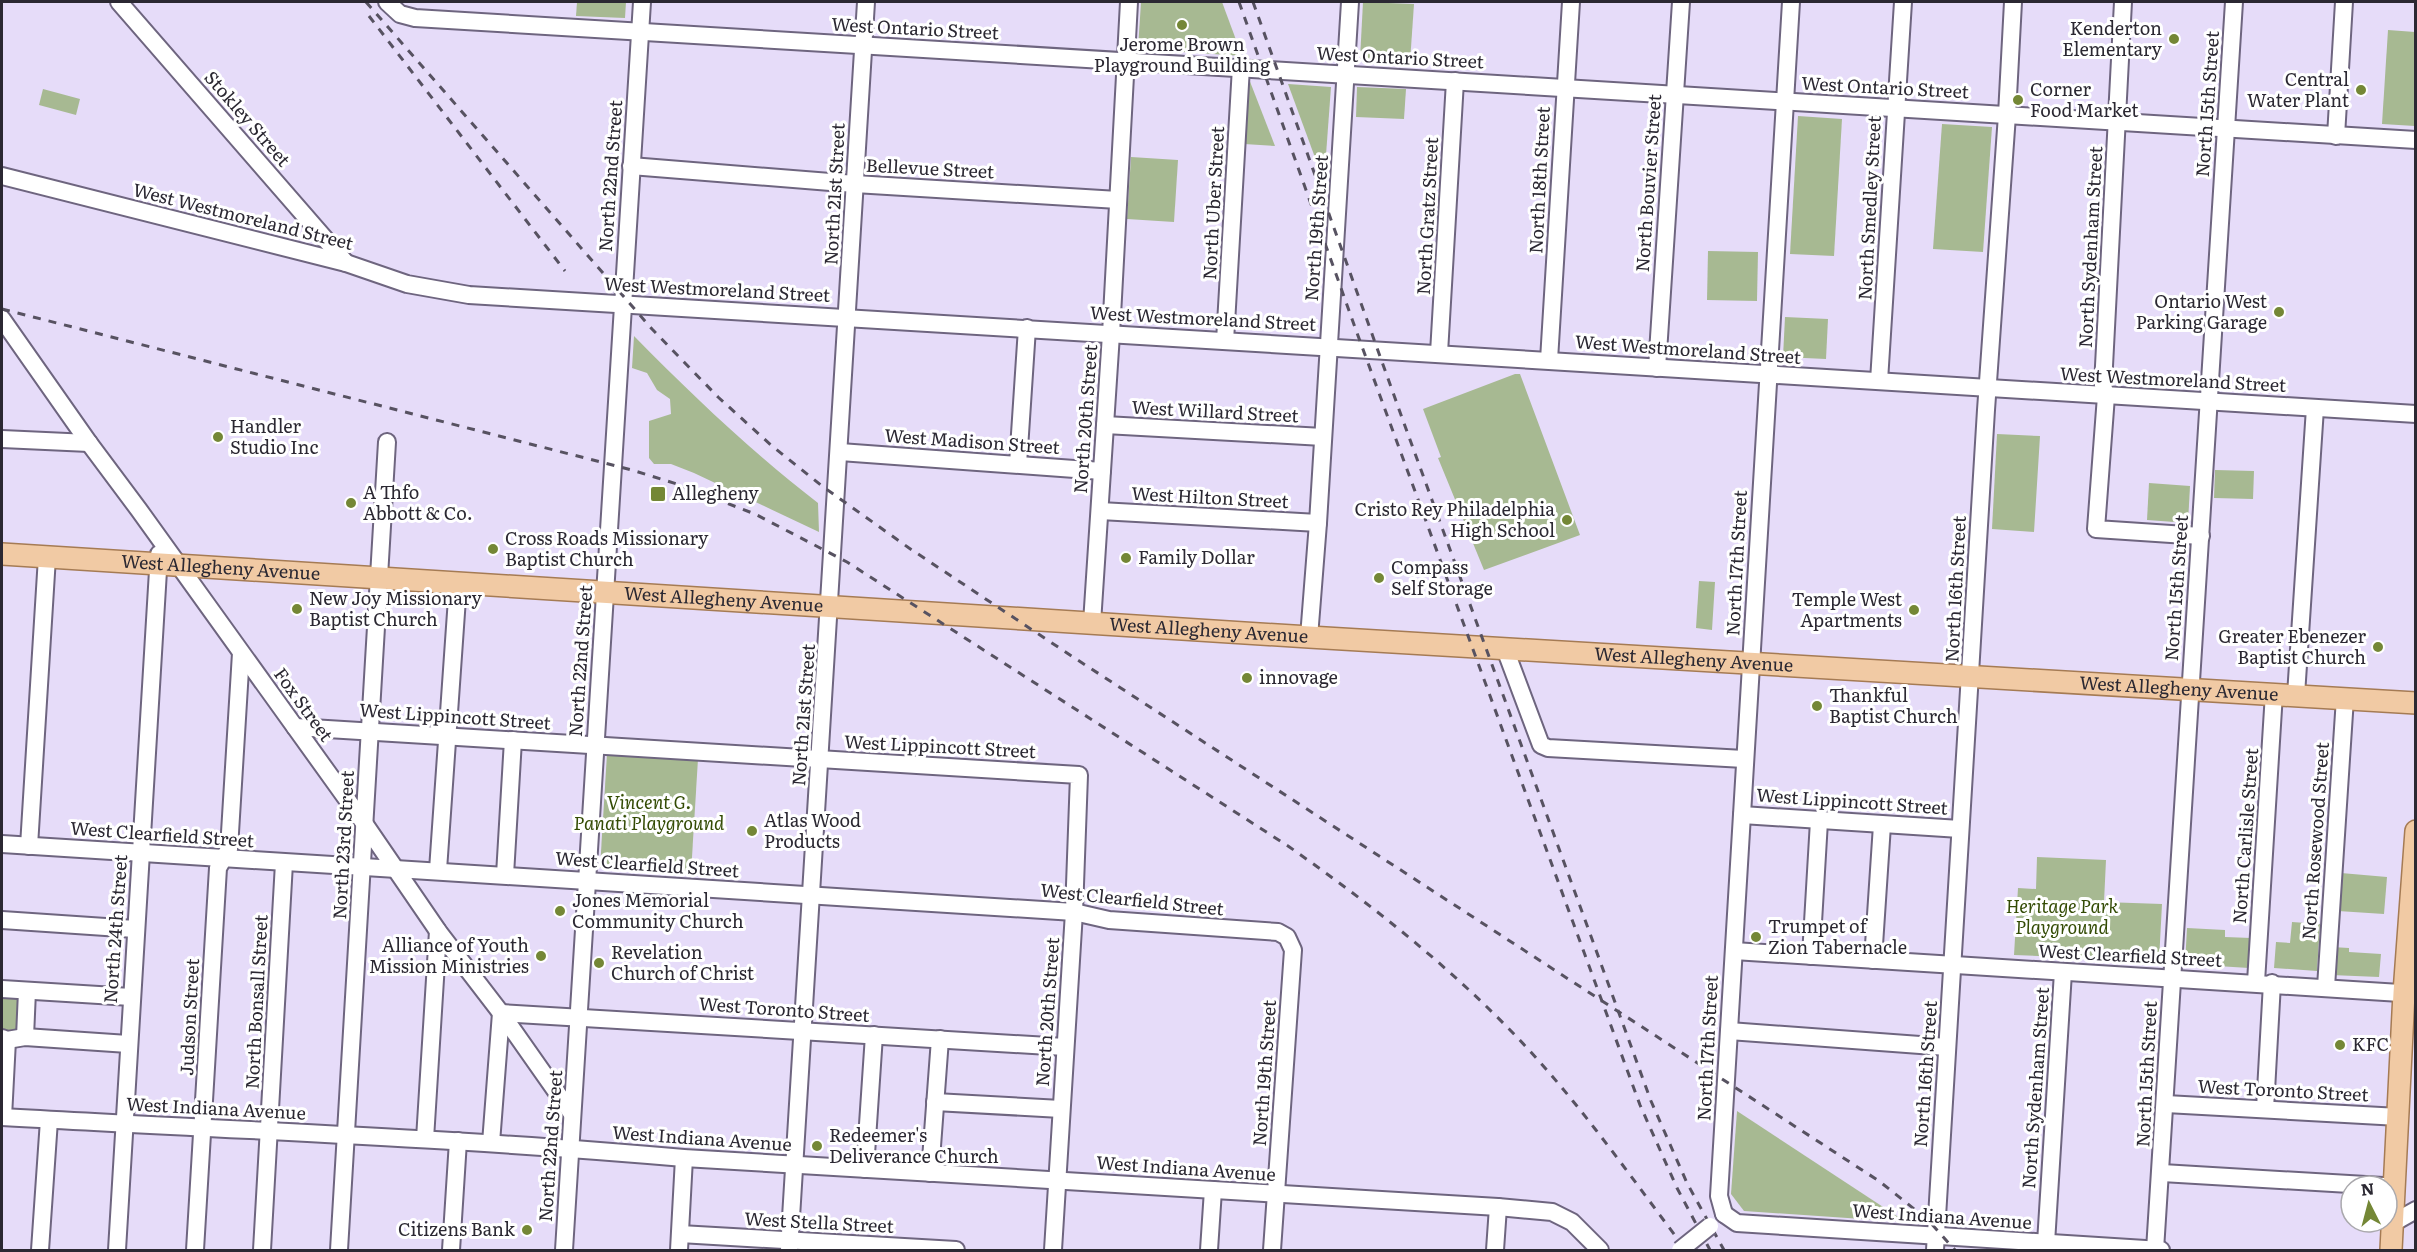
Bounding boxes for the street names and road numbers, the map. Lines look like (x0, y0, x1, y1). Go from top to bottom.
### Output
street label: West Ontario Street (831, 10, 1000, 45)
street label: North 15th Street (2188, 29, 2225, 178)
street label: West Ontario Street (1316, 39, 1485, 74)
street label: Stokley Street (199, 64, 298, 172)
street label: West Ontario Street (1801, 69, 1970, 104)
street label: North Bouvier Street (1628, 92, 1667, 273)
street label: North 22nd Street (591, 98, 628, 253)
street label: North 18th Street (1521, 105, 1556, 254)
street label: North Smedley Street (1850, 114, 1887, 301)
street label: North 21st Street (816, 121, 851, 266)
street label: North Uber Street (1195, 125, 1230, 281)
street label: North Gratz Street (1409, 136, 1444, 296)
street label: North Sydenham Street (2071, 145, 2108, 349)
street label: Bellevue Street (865, 151, 996, 184)
street label: North 19th Street (1297, 153, 1334, 302)
street label: West Westmoreland Street (130, 175, 357, 256)
street label: West Westmoreland Street (603, 269, 832, 308)
street label: West Westmoreland Street (1089, 298, 1318, 337)
street label: West Westmoreland Street (1574, 327, 1803, 370)
street label: North 20th Street (1066, 343, 1103, 494)
street label: West Westmoreland Street (2059, 359, 2288, 398)
street label: West Willard Street (1131, 393, 1300, 428)
street label: West Madison Street (883, 421, 1061, 460)
street label: West Hilton Street (1131, 479, 1290, 514)
street label: North 17th Street (1718, 489, 1753, 637)
street label: North 15th Street (2157, 513, 2194, 662)
street label: North 16th Street (1937, 514, 1972, 663)
street label: West Allegheny Avenue (120, 547, 321, 586)
street label: West Allegheny Avenue (623, 579, 824, 618)
street label: North 22nd Street (561, 583, 598, 738)
street label: West Allegheny Avenue (1108, 609, 1309, 649)
street label: West Allegheny Avenue (1593, 639, 1794, 678)
street label: North 21st Street (784, 642, 821, 787)
street label: Fox Street (268, 661, 341, 747)
street label: West Allegheny Avenue (2079, 668, 2279, 707)
street label: West Lippincott Street (358, 695, 553, 736)
street label: West Lippincott Street (843, 727, 1037, 764)
street label: North Rosewood Street (2294, 740, 2335, 941)
street label: North Carlisle Street (2225, 746, 2264, 925)
street label: North 23rd Street (325, 769, 360, 920)
street label: West Lippincott Street (1755, 780, 1950, 821)
street label: West Clearfield Street (69, 814, 256, 853)
street label: West Clearfield Street (554, 844, 741, 883)
street label: North 24th Street (96, 853, 133, 1004)
street label: West Clearfield Street (1039, 875, 1226, 922)
street label: North Bonsall Street (237, 913, 274, 1090)
street label: North 20th Street (1028, 936, 1065, 1087)
street label: West Clearfield Street (2037, 936, 2223, 973)
street label: Judson Street (172, 957, 205, 1076)
street label: North 17th Street (1689, 974, 1724, 1122)
street label: North Sydenham Street (2014, 985, 2055, 1190)
street label: West Toronto Street (698, 989, 871, 1028)
street label: North 19th Street (1245, 998, 1282, 1147)
street label: North 16th Street (1906, 999, 1943, 1148)
street label: North 15th Street (2128, 999, 2163, 1148)
street label: North 22nd Street (531, 1068, 568, 1223)
street label: West Toronto Street (2197, 1072, 2370, 1108)
street label: West Indiana Avenue (125, 1089, 307, 1126)
street label: West Indiana Avenue (611, 1118, 793, 1157)
street label: West Indiana Avenue (1095, 1148, 1277, 1187)
street label: West Indiana Avenue (1851, 1196, 2033, 1235)
street label: West Stella Street (744, 1204, 895, 1239)

